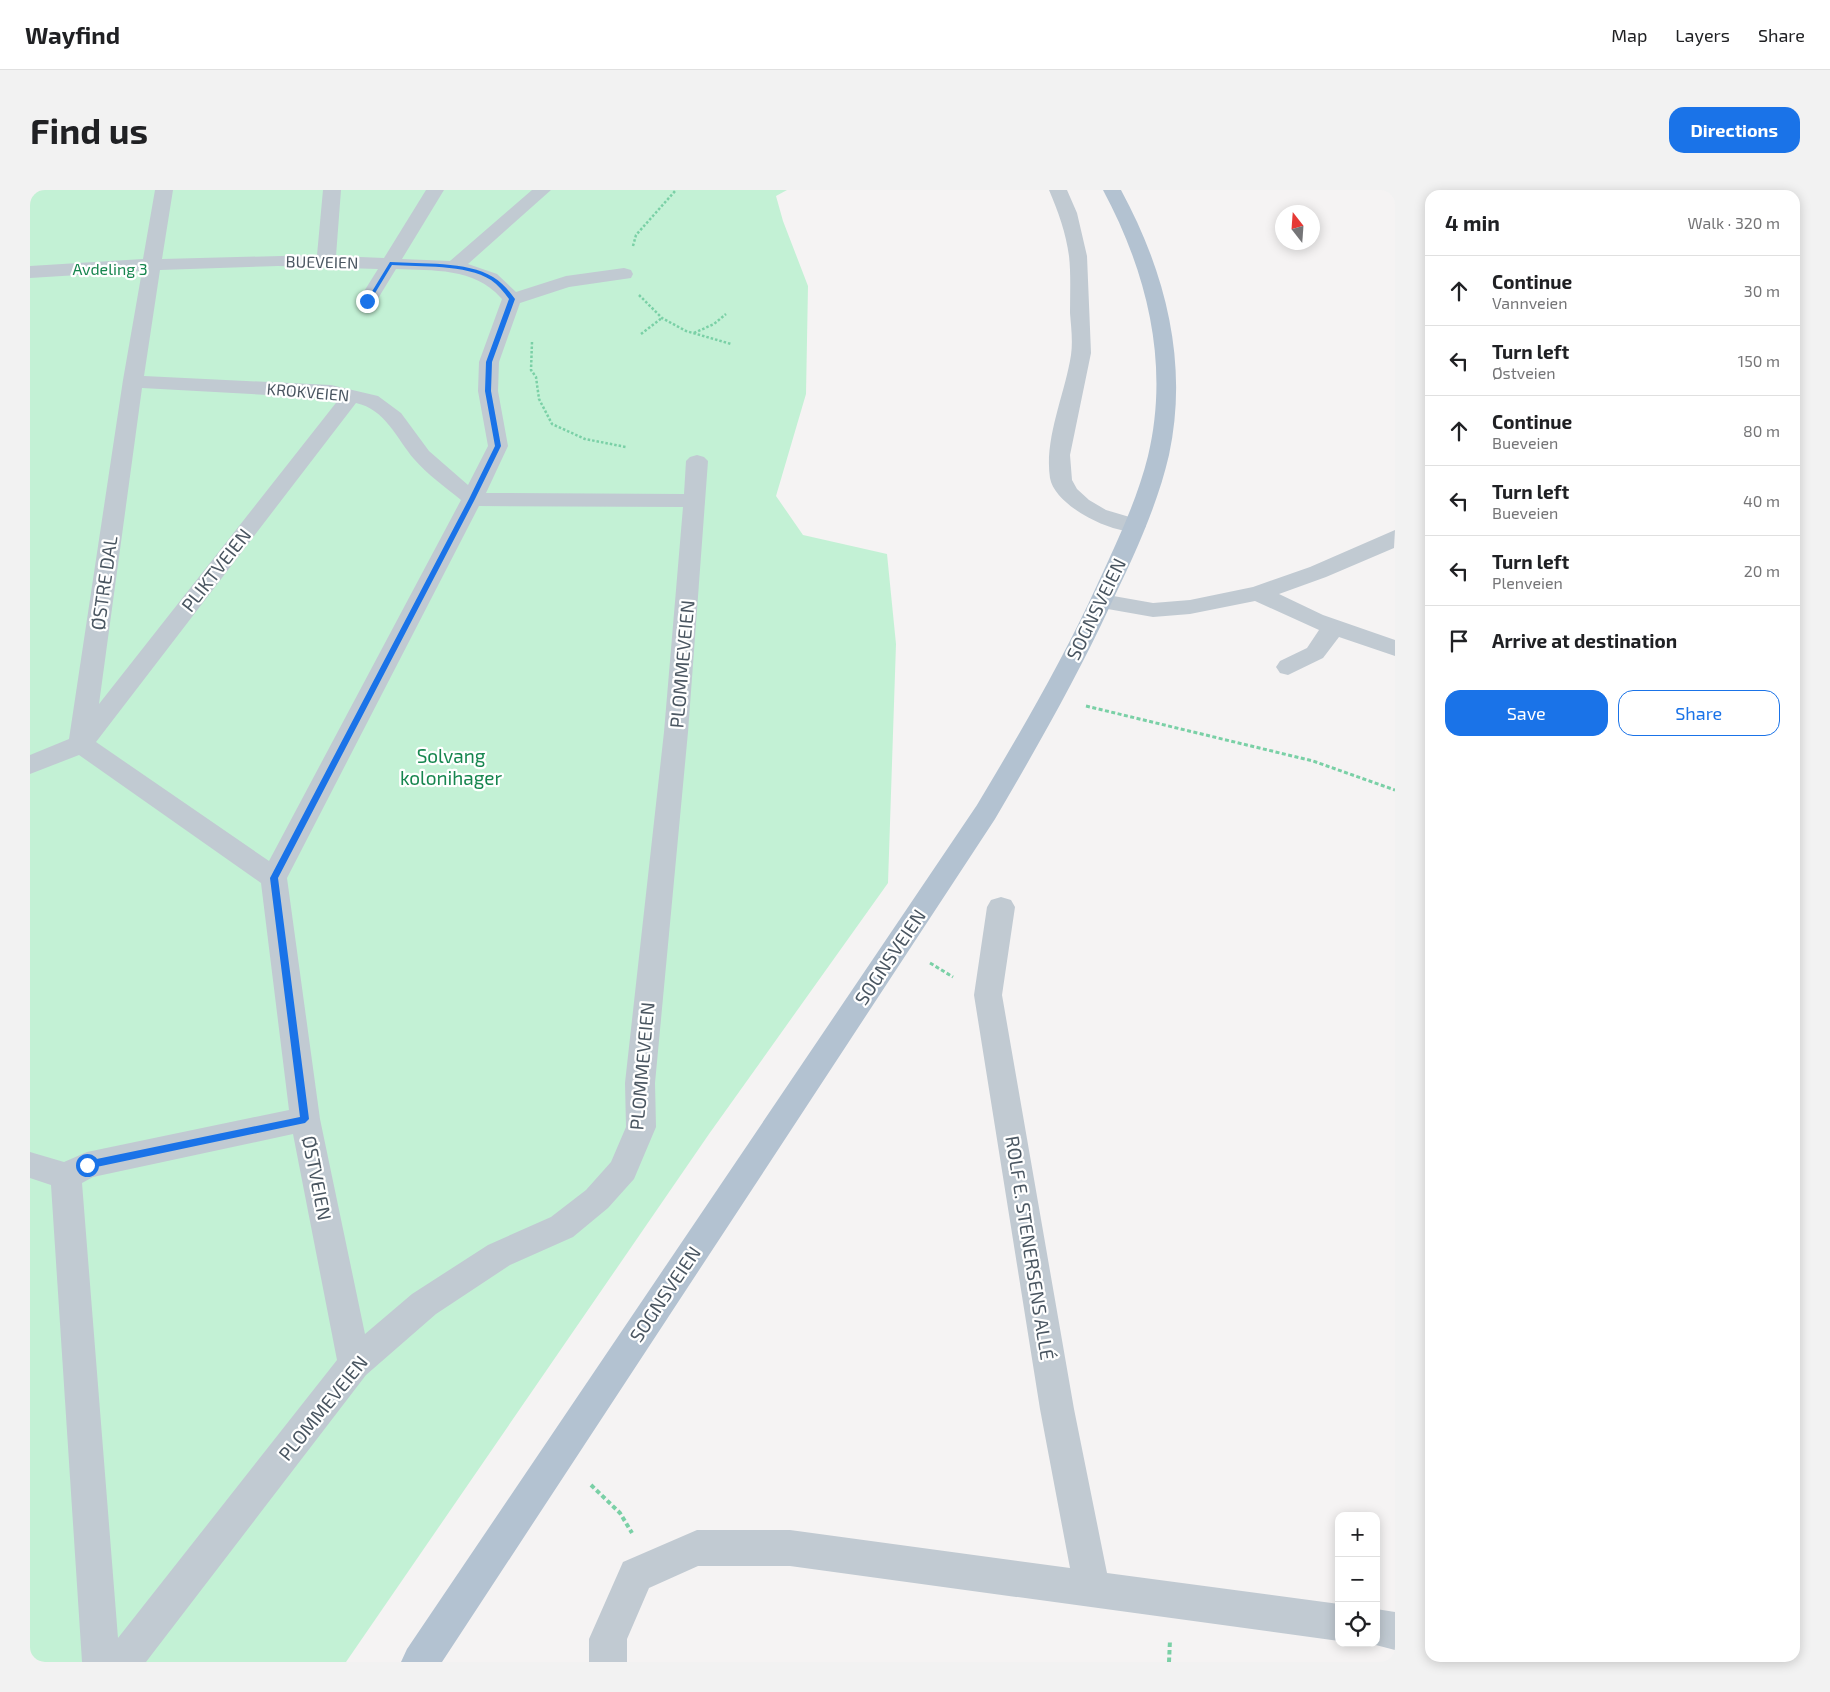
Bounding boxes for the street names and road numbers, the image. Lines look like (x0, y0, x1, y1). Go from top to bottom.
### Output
street label: BUEVEIEN (286, 251, 359, 272)
street label: KROKVEIEN (266, 378, 350, 405)
street label: PLIKTVEIEN (176, 523, 255, 616)
street label: ØSTRE DAL (86, 534, 122, 632)
street label: SOGNSVEIEN (1061, 554, 1130, 664)
street label: PLOMMEVEIEN (664, 599, 699, 729)
street label: SOGNSVEIEN (849, 904, 930, 1009)
street label: PLOMMEVEIEN (624, 1001, 659, 1131)
street label: ØSTVEIEN (298, 1134, 337, 1222)
street label: ROLF E. STENERSENS ALLÉ (1001, 1134, 1060, 1362)
street label: SOGNSVEIEN (624, 1241, 705, 1346)
street label: PLOMMEVEIEN (273, 1350, 372, 1465)

